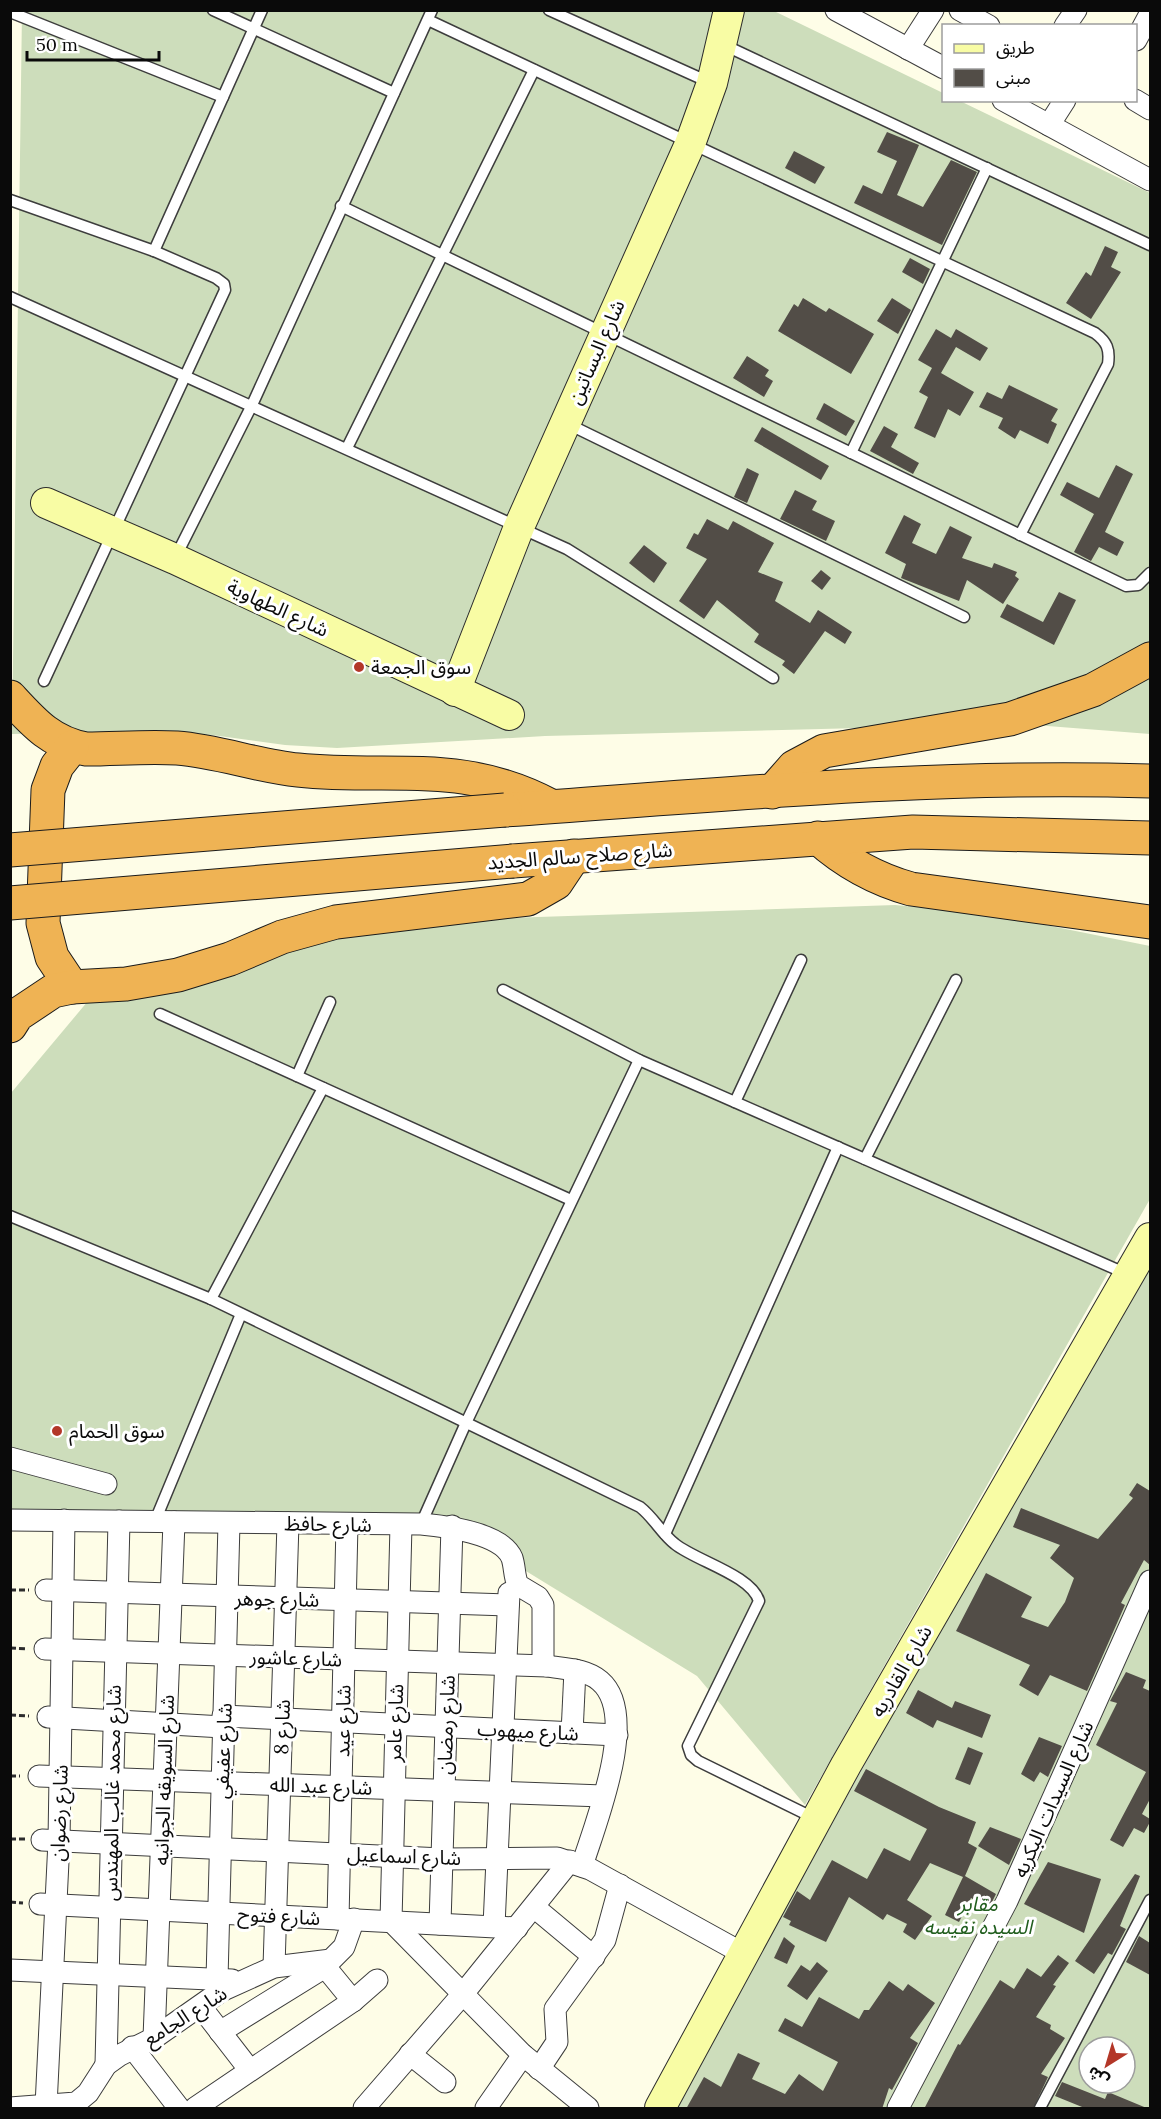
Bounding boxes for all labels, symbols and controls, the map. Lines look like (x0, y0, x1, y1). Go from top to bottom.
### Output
scale bar (27, 24, 159, 62)
legend (942, 24, 1137, 102)
text: 50 m (36, 33, 78, 56)
text: طريق (996, 36, 1035, 59)
text: مبنى (996, 66, 1031, 89)
street label: شارع البساتين (561, 296, 632, 409)
street label: شارع الطهاوية (222, 573, 333, 645)
place label: سوق الجمعة (371, 654, 471, 679)
marker: سوق الجمعة (352, 660, 366, 674)
street label: شارع صلاح سالم الجديد (487, 837, 674, 877)
place label: سوق الحمام (69, 1418, 165, 1446)
marker: سوق الحمام (50, 1424, 64, 1438)
street label: شارع حافظ (284, 1510, 372, 1540)
street label: شارع جوهر (233, 1585, 320, 1615)
street label: شارع القادريه (864, 1620, 939, 1723)
street label: شارع عاشور (248, 1643, 343, 1675)
street label: شارع رمضان (431, 1675, 463, 1775)
street label: شارع عامر (381, 1683, 411, 1764)
street label: شارع محمد غالب المهندس (97, 1685, 129, 1901)
street label: شارع عيد (329, 1685, 359, 1757)
street label: شارع السويقه الجوانيه (148, 1694, 182, 1866)
street label: شارع 8 (268, 1699, 298, 1755)
street label: شارع عفيفي (208, 1702, 240, 1800)
street label: شارع ميهوب (476, 1715, 579, 1749)
street label: شارع السيدات البكريه (1007, 1716, 1101, 1882)
street label: شارع رضوان (44, 1764, 76, 1862)
street label: شارع عبد الله (269, 1771, 373, 1803)
street label: شارع اسماعيل (346, 1841, 462, 1873)
park label: مقابر السيده نفيسه (924, 1891, 1034, 1939)
street label: شارع فتوح (237, 1901, 321, 1933)
street label: شارع الجامع (138, 1980, 233, 2054)
north arrow (1077, 2035, 1137, 2095)
text: ش (1083, 2062, 1113, 2092)

